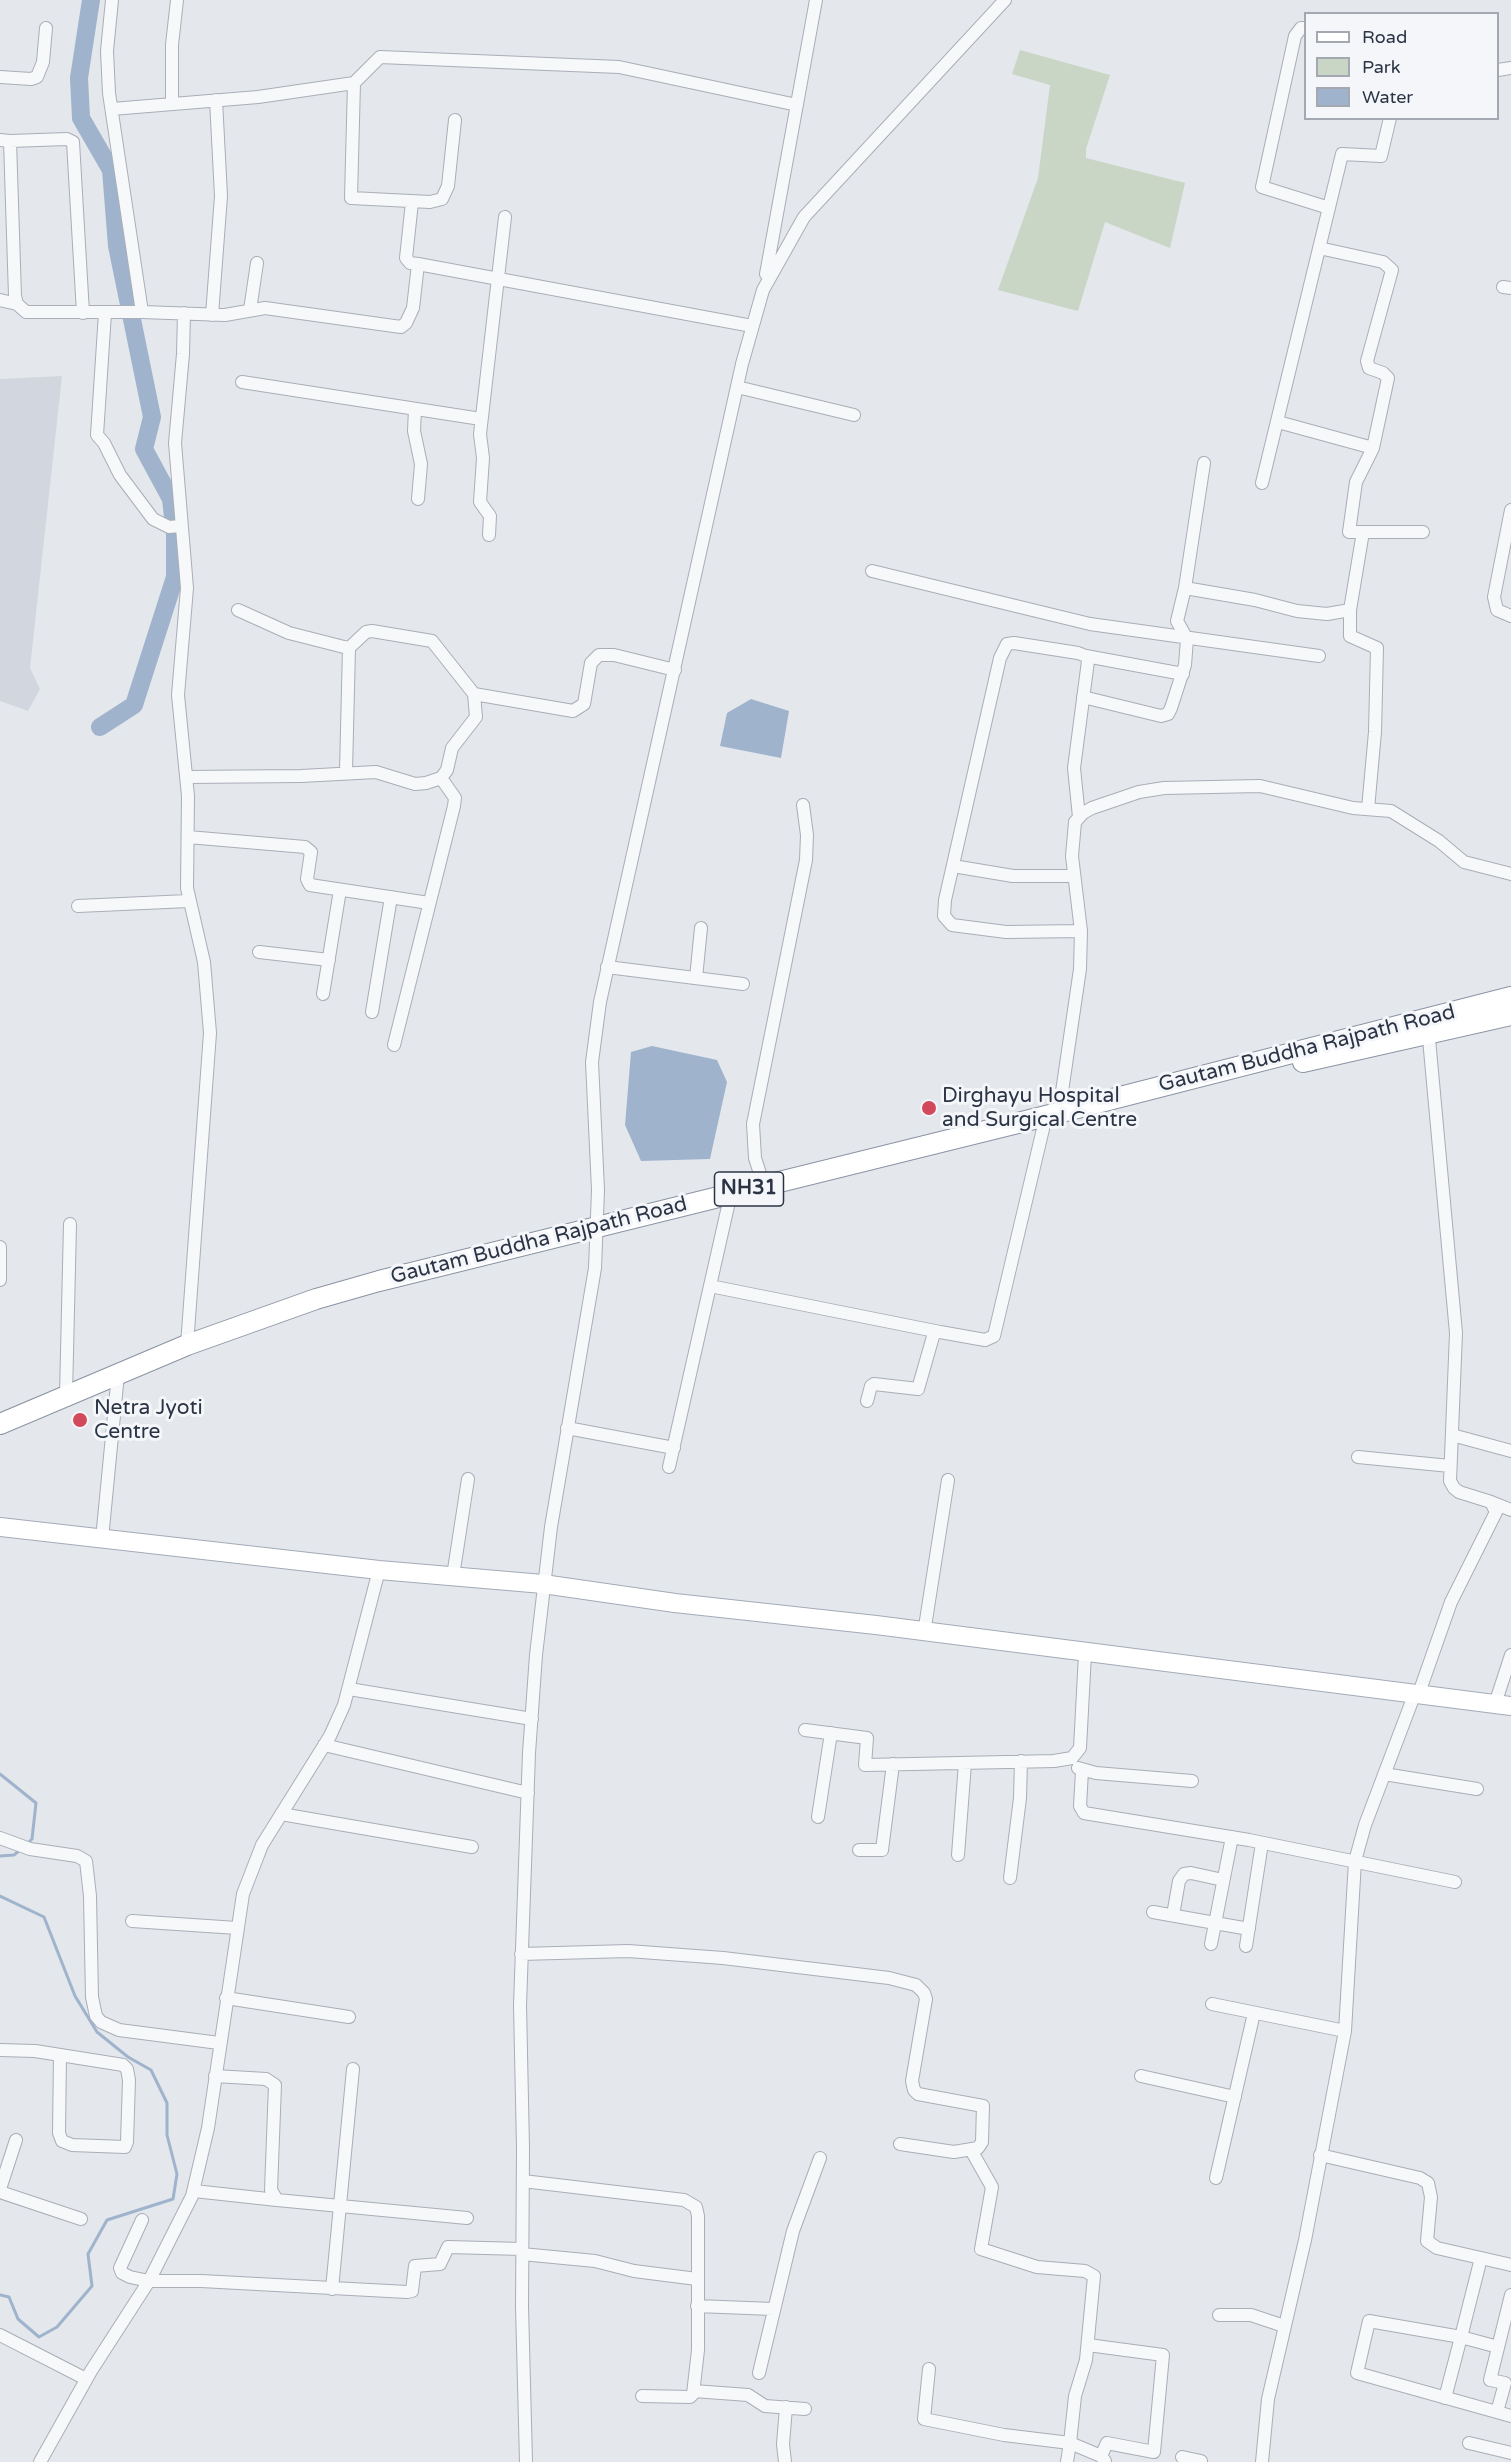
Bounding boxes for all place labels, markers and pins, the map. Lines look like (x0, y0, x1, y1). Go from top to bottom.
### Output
place label: Dirghayu Hospital and Surgical Centre (942, 1083, 1137, 1133)
marker: Dirghayu Hospital and Surgical Centre (920, 1099, 938, 1117)
place label: Netra Jyoti Centre (94, 1395, 203, 1445)
marker: Netra Jyoti Centre (71, 1411, 89, 1429)

